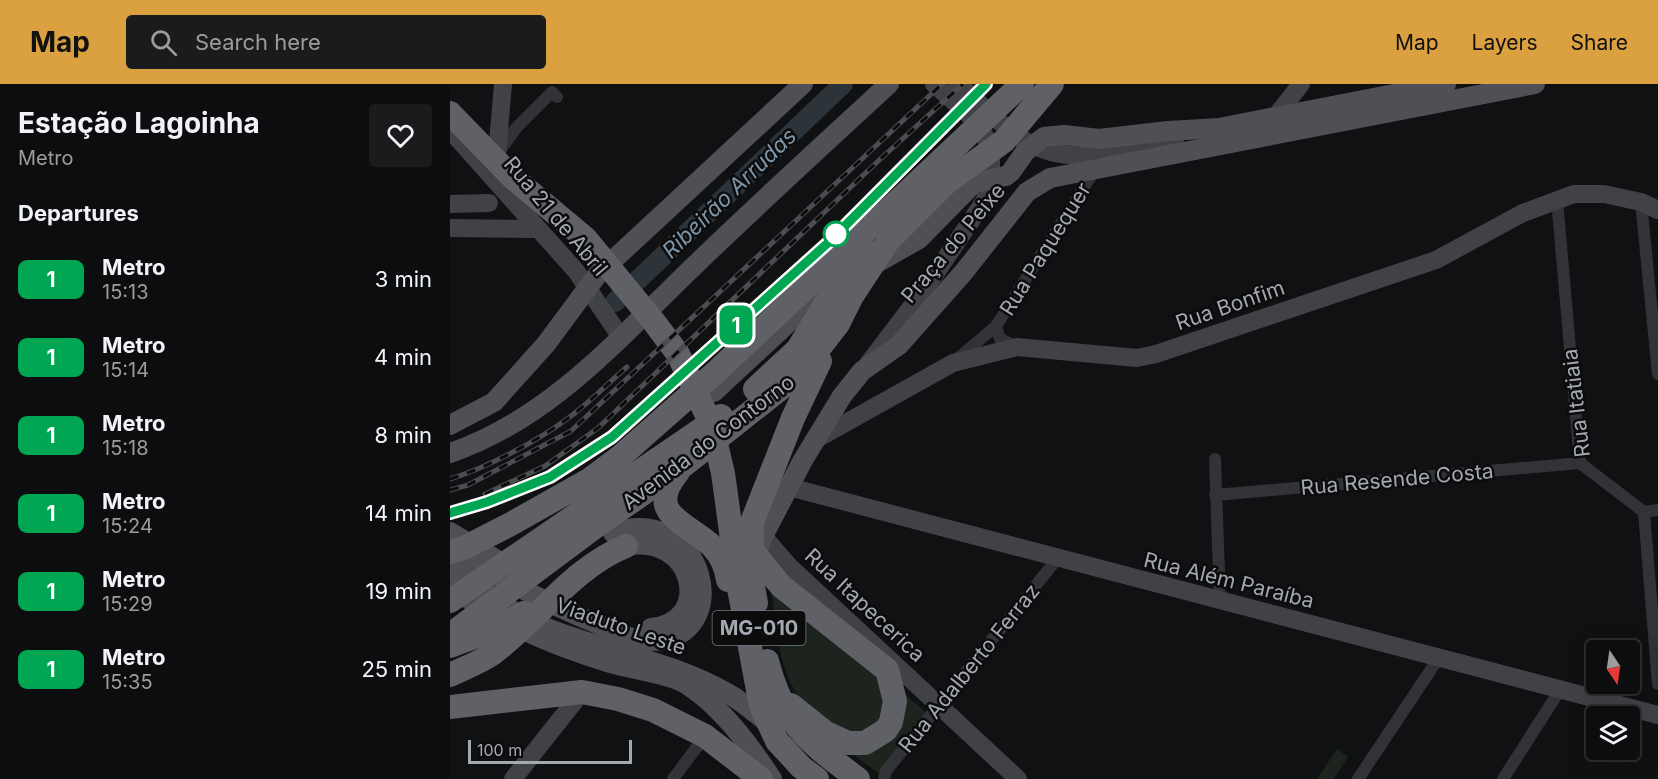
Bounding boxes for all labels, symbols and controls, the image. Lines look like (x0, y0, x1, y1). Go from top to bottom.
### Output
search box (126, 15, 546, 69)
text: Map (30, 25, 90, 59)
icon: search (147, 26, 180, 59)
text: Search here (195, 29, 321, 55)
text: Map (1395, 30, 1439, 55)
text: Layers (1472, 30, 1538, 55)
text: Share (1571, 30, 1628, 55)
button: heart (369, 104, 432, 167)
text: Estação Lagoinha (18, 106, 260, 140)
water label: Ribeirão Arrudas (657, 123, 801, 263)
text: Metro (18, 146, 73, 170)
street label: Rua 21 de Abril (499, 151, 613, 281)
street label: Praça do Peixe (896, 178, 1010, 308)
street label: Rua Paquequer (994, 178, 1096, 320)
text: Departures (18, 200, 139, 226)
unlabelled marker (823, 221, 849, 247)
text: Metro (102, 254, 166, 280)
text: 3 min (375, 266, 432, 292)
text: 1 (46, 267, 56, 292)
street label: Rua Bonfim (1172, 275, 1288, 335)
text: 15:13 (102, 280, 149, 304)
line badge: 1 (716, 306, 756, 344)
text: 1 (731, 313, 741, 338)
text: Metro (102, 332, 166, 358)
text: 4 min (374, 344, 432, 370)
text: 1 (46, 345, 56, 370)
street label: Rua Itatiaia (1557, 347, 1595, 459)
text: 15:14 (102, 358, 149, 382)
street label: Avenida do Contorno (617, 369, 799, 515)
text: Metro (102, 410, 166, 436)
text: 8 min (375, 422, 432, 448)
text: 1 (46, 423, 56, 448)
text: 15:18 (102, 436, 149, 460)
street label: Rua Resende Costa (1299, 458, 1495, 500)
text: Metro (102, 488, 166, 514)
text: 14 min (365, 500, 432, 526)
text: 1 (46, 501, 56, 526)
text: 15:24 (102, 514, 153, 538)
street label: Rua Itapecerica (800, 543, 930, 667)
street label: Rua Além Paraíba (1141, 547, 1317, 613)
text: Metro (102, 566, 166, 592)
text: 19 min (366, 578, 432, 604)
text: 1 (46, 579, 56, 604)
street label: Rua Adalberto Ferraz (893, 579, 1045, 757)
text: 15:29 (102, 592, 153, 616)
street label: Viaduto Leste (553, 592, 689, 660)
road number: MG-010 (712, 611, 806, 645)
north arrow (1586, 640, 1640, 694)
map controls (1586, 640, 1640, 760)
text: Metro (102, 644, 166, 670)
text: 25 min (361, 656, 432, 682)
text: 1 (46, 657, 56, 682)
text: 15:35 (102, 670, 153, 694)
button: layers (1586, 706, 1640, 760)
scale bar (468, 737, 632, 764)
text: 100 m (477, 740, 522, 760)

